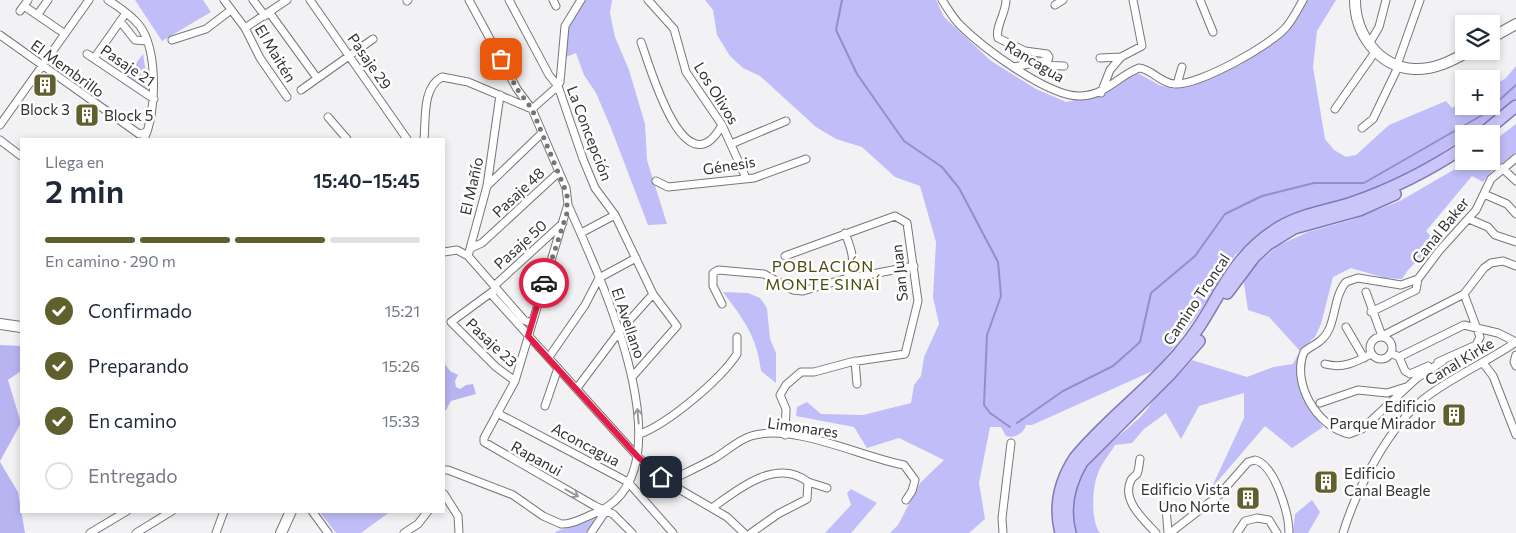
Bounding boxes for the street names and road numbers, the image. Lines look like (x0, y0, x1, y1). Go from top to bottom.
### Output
street label: El Maitén (252, 21, 300, 85)
street label: Pasaje 29 (344, 30, 396, 92)
street label: El Membrillo (28, 35, 108, 101)
street label: Rancagua (1002, 36, 1068, 86)
street label: Pasaje 21 (98, 40, 158, 90)
street label: Los Olivos (691, 59, 743, 128)
street label: La Concepción (564, 83, 616, 183)
street label: Génesis (701, 152, 757, 178)
street label: El Mañío (456, 155, 486, 217)
street label: Pasaje 48 (488, 163, 548, 221)
street label: Canal Baker (1408, 193, 1472, 267)
street label: Pasaje 50 (490, 216, 550, 272)
street label: San Juan (887, 244, 911, 302)
street label: Camino Troncal (1159, 250, 1233, 348)
street label: El Avellano (608, 285, 650, 361)
street label: Pasaje 23 (463, 314, 521, 370)
street label: Canal Kirke (1421, 333, 1497, 389)
street label: Limonares (766, 413, 840, 441)
street label: Aconcagua (549, 419, 623, 469)
street label: Rapanui (508, 437, 566, 479)

